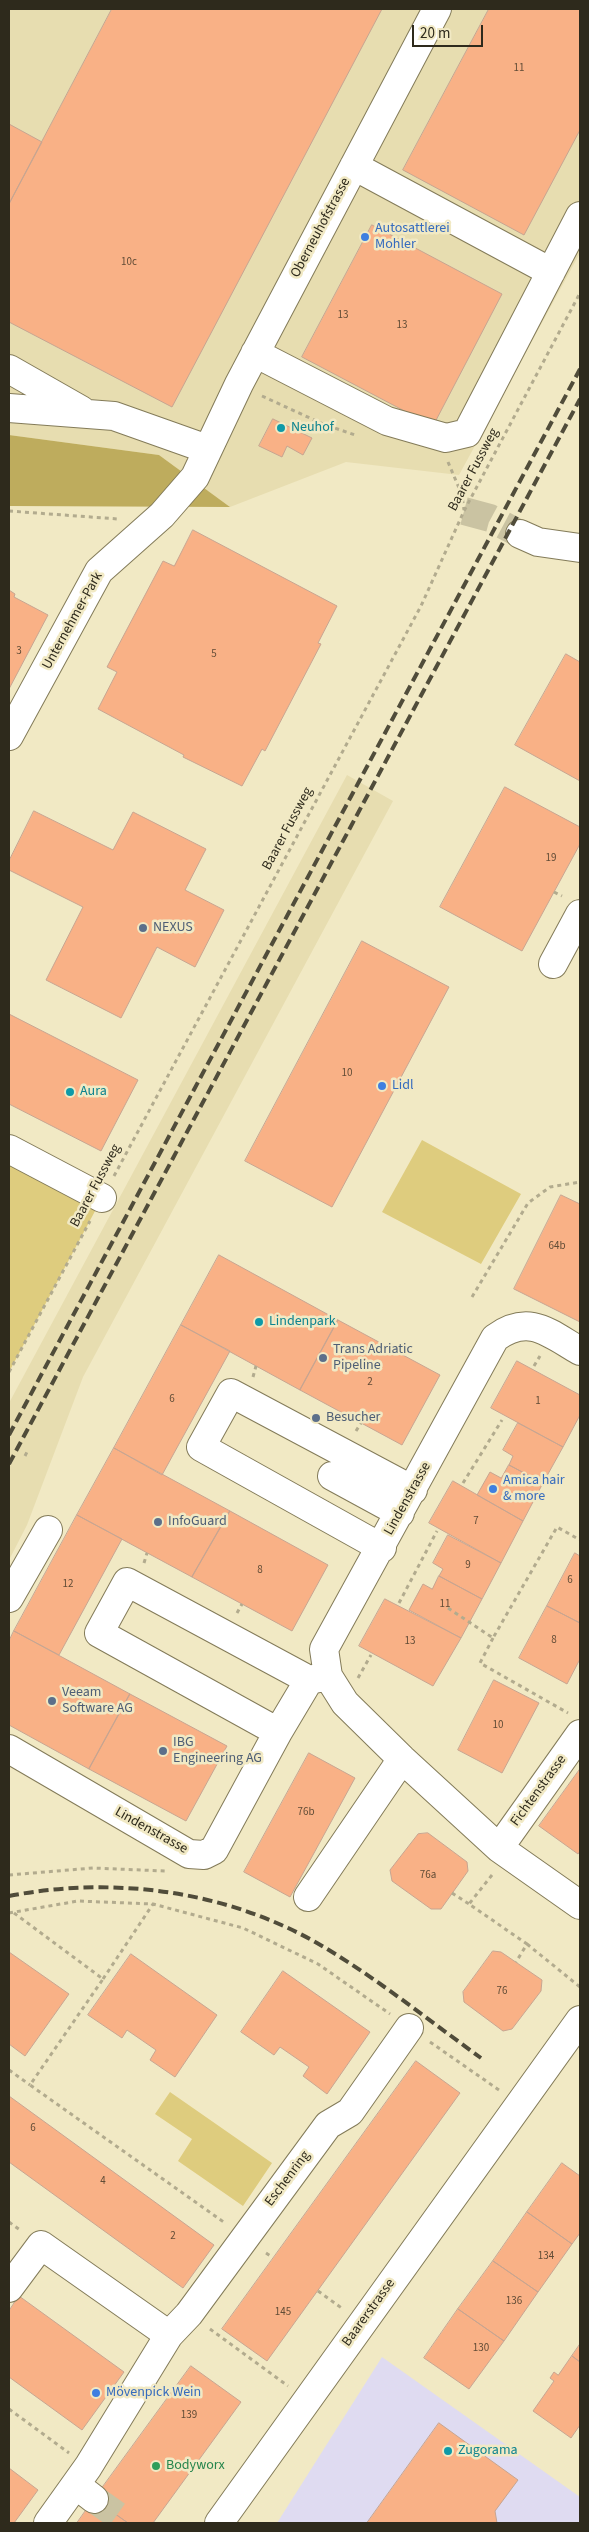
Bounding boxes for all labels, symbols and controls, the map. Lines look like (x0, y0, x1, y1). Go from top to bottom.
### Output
scale bar (414, 15, 485, 47)
text: 20 m (420, 23, 450, 44)
house number: 11 (514, 62, 524, 76)
street label: Oberneuhofstrasse (288, 175, 354, 281)
place label: Autosattlerei Mohler (375, 221, 450, 253)
marker: Autosattlerei Mohler (359, 231, 371, 243)
house number: 10c (121, 256, 137, 270)
house number: 13 (338, 309, 348, 323)
house number: 13 (397, 319, 407, 333)
place label: Neuhof (291, 420, 334, 436)
marker: Neuhof (275, 422, 287, 434)
street label: Baarer Fussweg (445, 426, 503, 514)
street label: Unternehmer-Park (39, 569, 107, 673)
house number: 3 (16, 645, 22, 659)
house number: 5 (211, 648, 217, 662)
street label: Baarer Fussweg (259, 785, 317, 873)
house number: 19 (546, 852, 556, 866)
place label: NEXUS (153, 920, 193, 936)
marker: NEXUS (137, 922, 149, 934)
house number: 10 (342, 1067, 352, 1081)
place label: Lidl (392, 1078, 414, 1094)
marker: Lidl (376, 1080, 388, 1092)
place label: Aura (80, 1084, 107, 1100)
marker: Aura (64, 1086, 76, 1098)
street label: Baarer Fussweg (67, 1142, 125, 1230)
house number: 64b (548, 1240, 566, 1254)
place label: Lindenpark (269, 1314, 336, 1330)
marker: Lindenpark (253, 1316, 265, 1328)
place label: Trans Adriatic Pipeline (333, 1342, 413, 1374)
marker: Trans Adriatic Pipeline (317, 1352, 329, 1364)
house number: 2 (367, 1376, 373, 1390)
house number: 6 (169, 1393, 175, 1407)
house number: 1 (535, 1395, 541, 1409)
place label: Besucher (326, 1410, 380, 1426)
marker: Besucher (310, 1412, 322, 1424)
street label: Lindenstrasse (381, 1460, 435, 1538)
place label: Amica hair & more (503, 1473, 565, 1505)
marker: Amica hair & more (487, 1483, 499, 1495)
place label: InfoGuard (168, 1514, 227, 1530)
house number: 7 (473, 1515, 479, 1529)
marker: InfoGuard (152, 1516, 164, 1528)
house number: 9 (465, 1559, 471, 1573)
house number: 8 (257, 1564, 263, 1578)
house number: 6 (567, 1574, 573, 1588)
house number: 12 (63, 1578, 73, 1592)
house number: 11 (440, 1598, 450, 1612)
house number: 8 (551, 1634, 557, 1648)
house number: 13 (405, 1635, 415, 1649)
place label: Veeam Software AG (62, 1685, 133, 1718)
marker: Veeam Software AG (46, 1695, 58, 1707)
house number: 10 (493, 1719, 503, 1733)
place label: IBG Engineering AG (173, 1735, 262, 1768)
marker: IBG Engineering AG (157, 1745, 169, 1757)
street label: Fichtenstrasse (507, 1752, 571, 1830)
street label: Lindenstrasse (112, 1804, 190, 1858)
house number: 76b (297, 1806, 315, 1820)
house number: 76a (420, 1869, 436, 1883)
house number: 76 (497, 1985, 507, 1999)
house number: 6 (30, 2122, 36, 2136)
street label: Eschenring (262, 2148, 314, 2210)
house number: 4 (100, 2175, 106, 2189)
house number: 2 (170, 2230, 176, 2244)
house number: 134 (538, 2250, 554, 2264)
street label: Baarerstrasse (339, 2276, 399, 2350)
house number: 136 (506, 2295, 522, 2309)
house number: 145 (275, 2306, 291, 2320)
house number: 130 (473, 2342, 489, 2356)
place label: Mövenpick Wein (106, 2385, 201, 2401)
marker: Mövenpick Wein (90, 2387, 102, 2399)
house number: 139 (181, 2409, 197, 2423)
place label: Zugorama (458, 2443, 518, 2459)
marker: Zugorama (442, 2445, 454, 2457)
place label: Bodyworx (166, 2458, 225, 2474)
marker: Bodyworx (150, 2460, 162, 2472)

